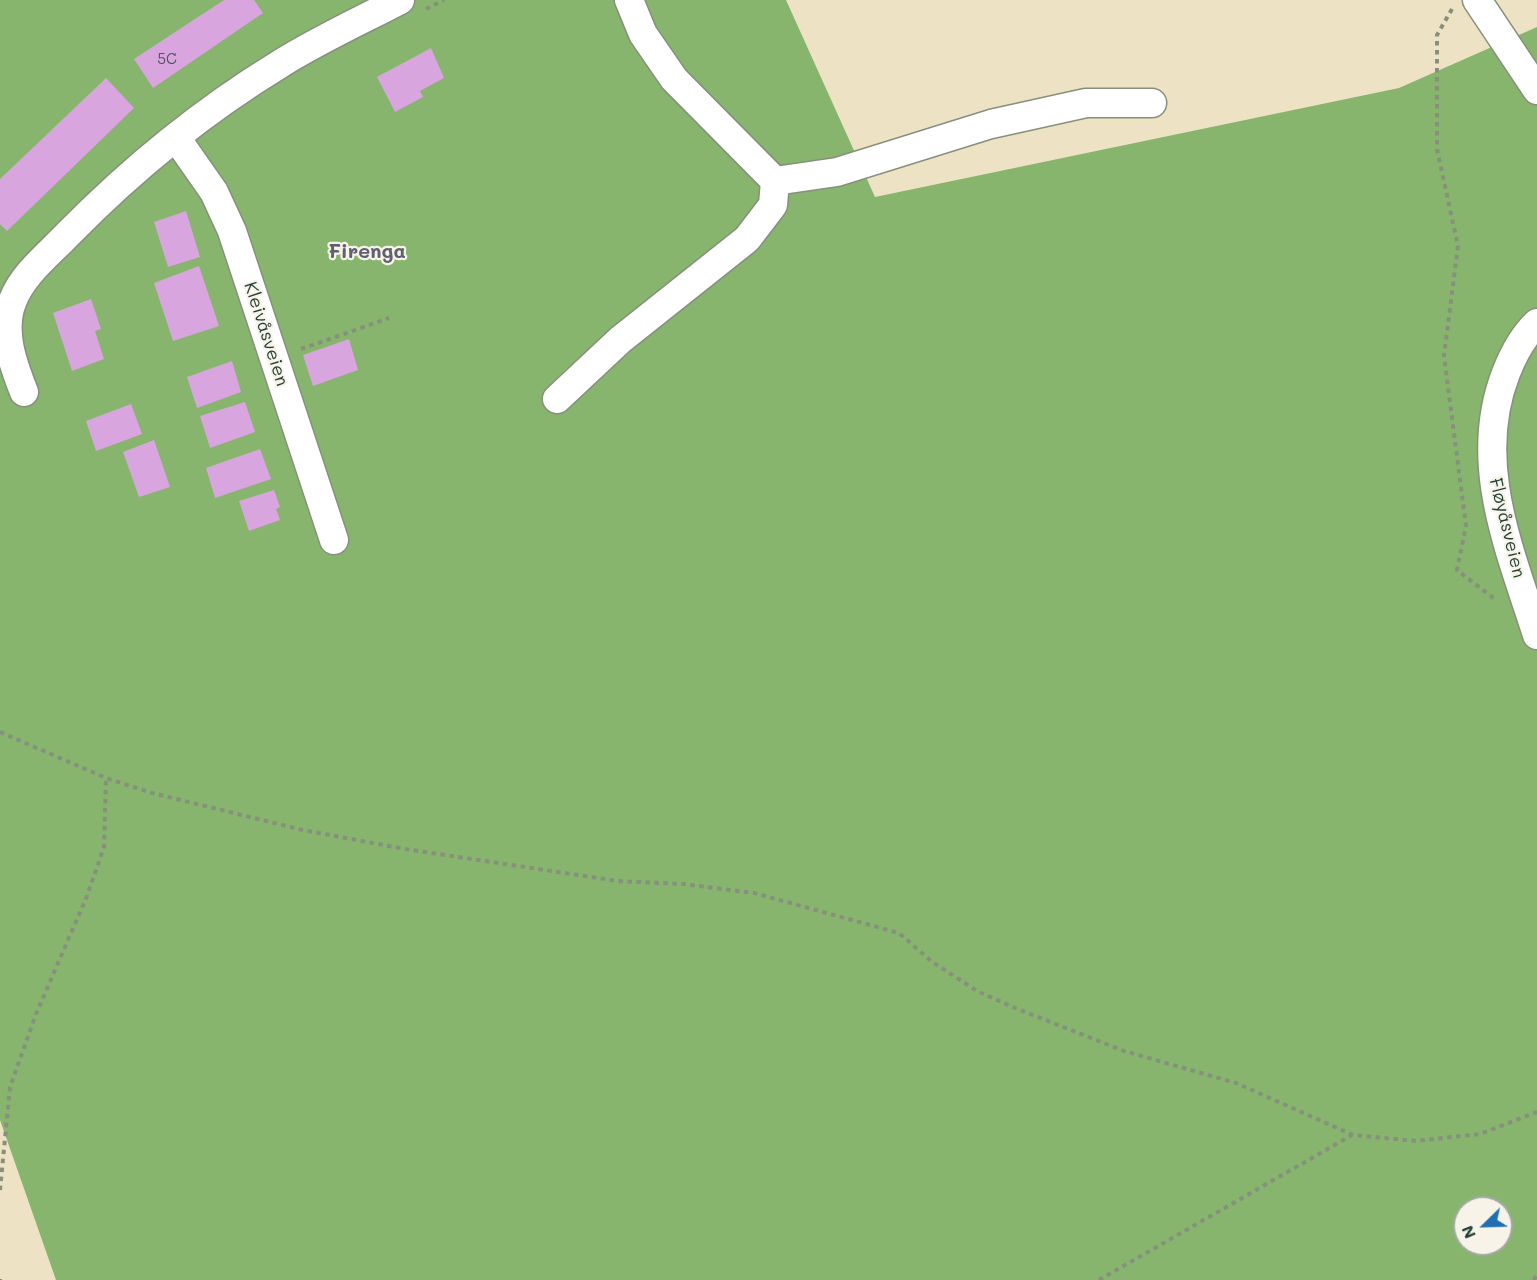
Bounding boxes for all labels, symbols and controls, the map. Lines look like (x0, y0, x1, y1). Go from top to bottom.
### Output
house number: 5C (157, 50, 177, 68)
district label: Firenga (328, 240, 406, 264)
street label: Kleivåsveien (239, 279, 293, 389)
street label: Fløyåsveien (1484, 476, 1530, 580)
north arrow (1453, 1196, 1513, 1256)
text: N (1456, 1223, 1480, 1242)

